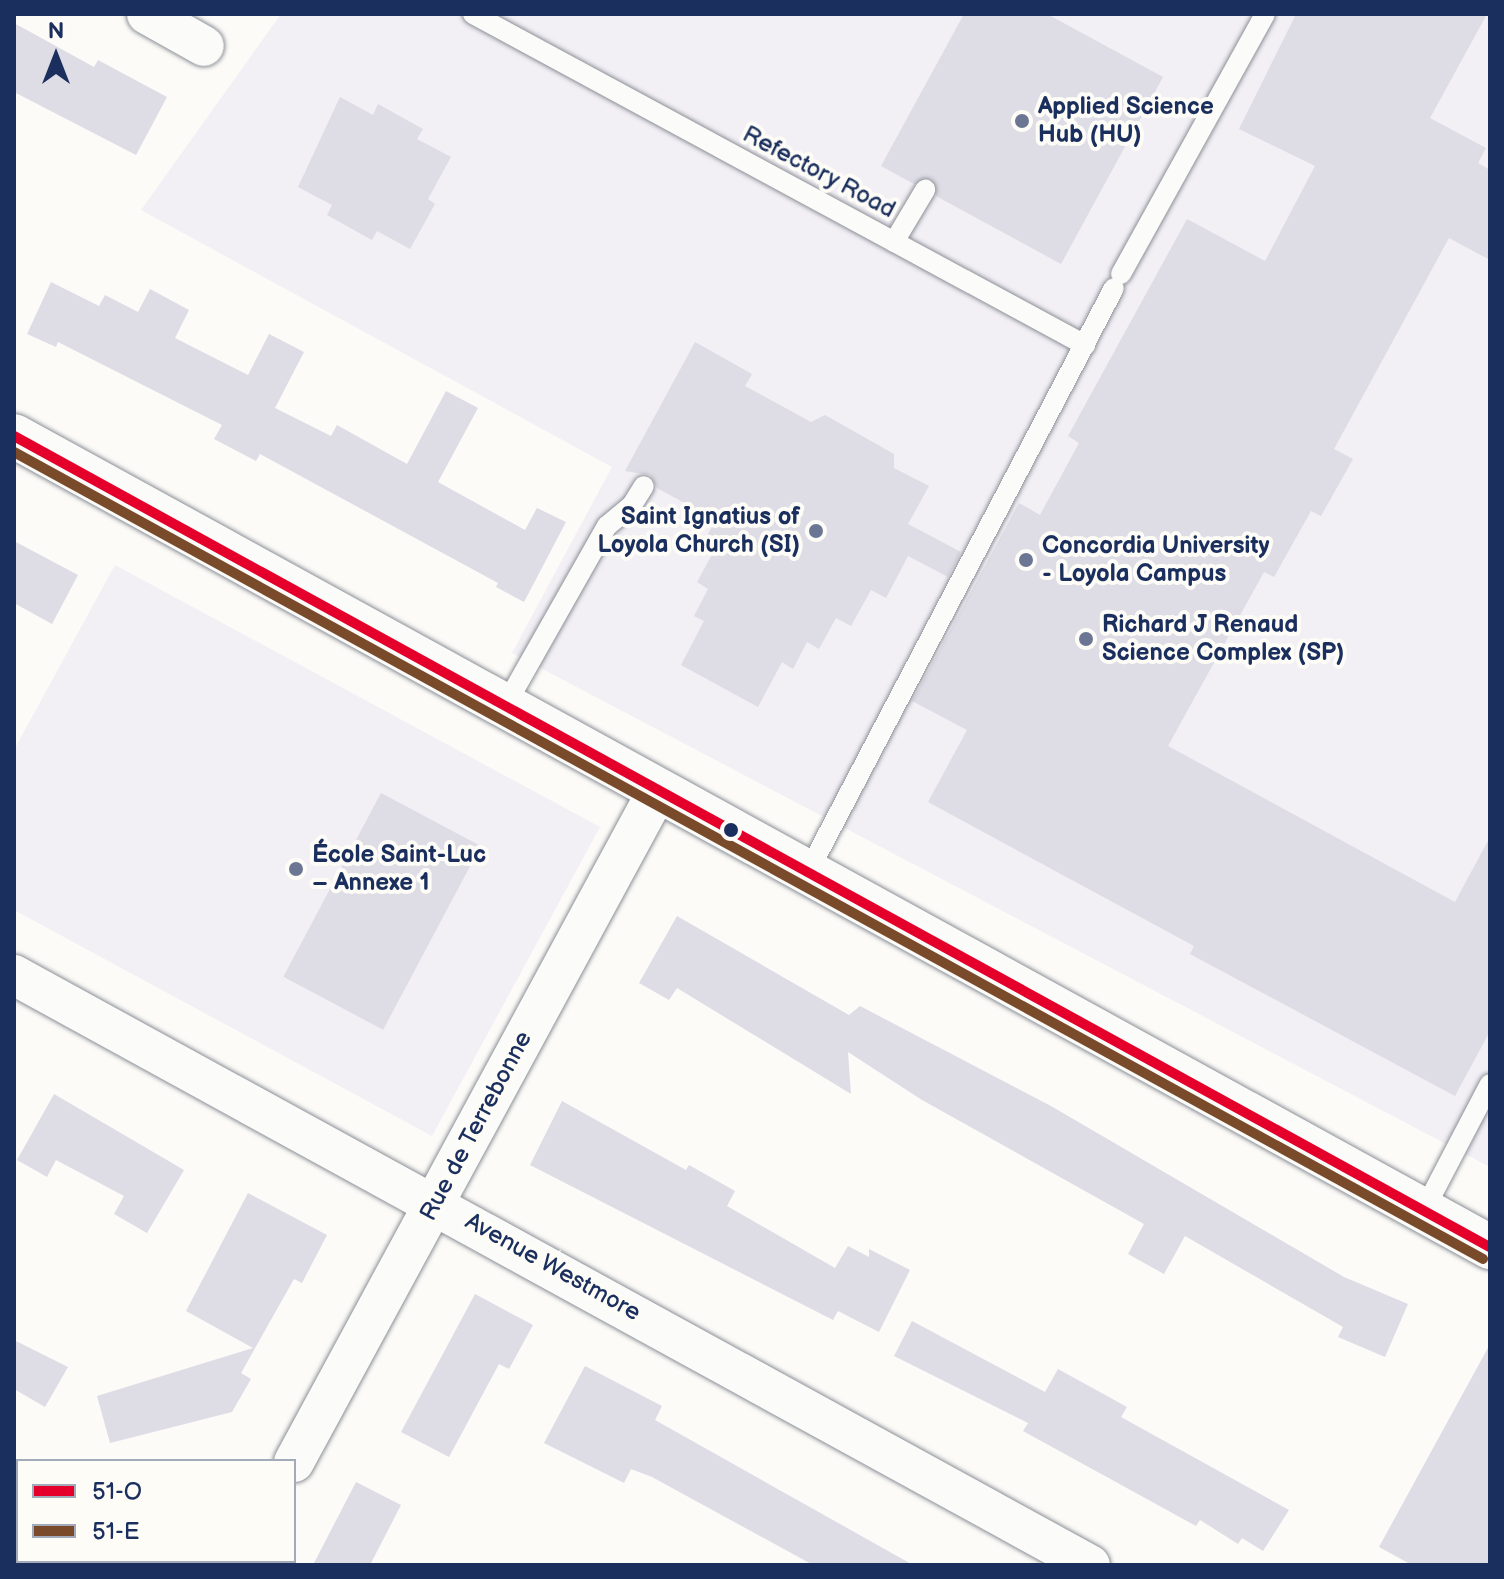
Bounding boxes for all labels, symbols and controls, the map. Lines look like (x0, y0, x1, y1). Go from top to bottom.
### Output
north arrow (16, 16, 96, 96)
text: N (48, 18, 64, 45)
place label: Applied Science Hub (HU) (1038, 93, 1214, 149)
marker: Applied Science Hub (HU) (1013, 112, 1031, 130)
street label: Refectory Road (737, 119, 901, 225)
place label: Saint Ignatius of Loyola Church (SI) (597, 503, 800, 559)
marker: Saint Ignatius of Loyola Church (SI) (807, 522, 825, 540)
place label: Concordia University - Loyola Campus (1042, 532, 1269, 588)
marker: Concordia University - Loyola Campus (1017, 551, 1035, 569)
place label: Richard J Renaud Science Complex (SP) (1102, 611, 1344, 667)
marker: Richard J Renaud Science Complex (SP) (1077, 630, 1095, 648)
unlabelled marker (723, 822, 739, 838)
place label: École Saint-Luc – Annexe 1 (312, 841, 486, 897)
marker: École Saint-Luc – Annexe 1 (287, 860, 305, 878)
street label: Rue de Terrebonne (414, 1026, 538, 1226)
street label: Avenue Westmore (460, 1207, 646, 1327)
legend (16, 1459, 296, 1563)
text: 51-O (92, 1477, 142, 1506)
text: 51-E (92, 1517, 140, 1546)

